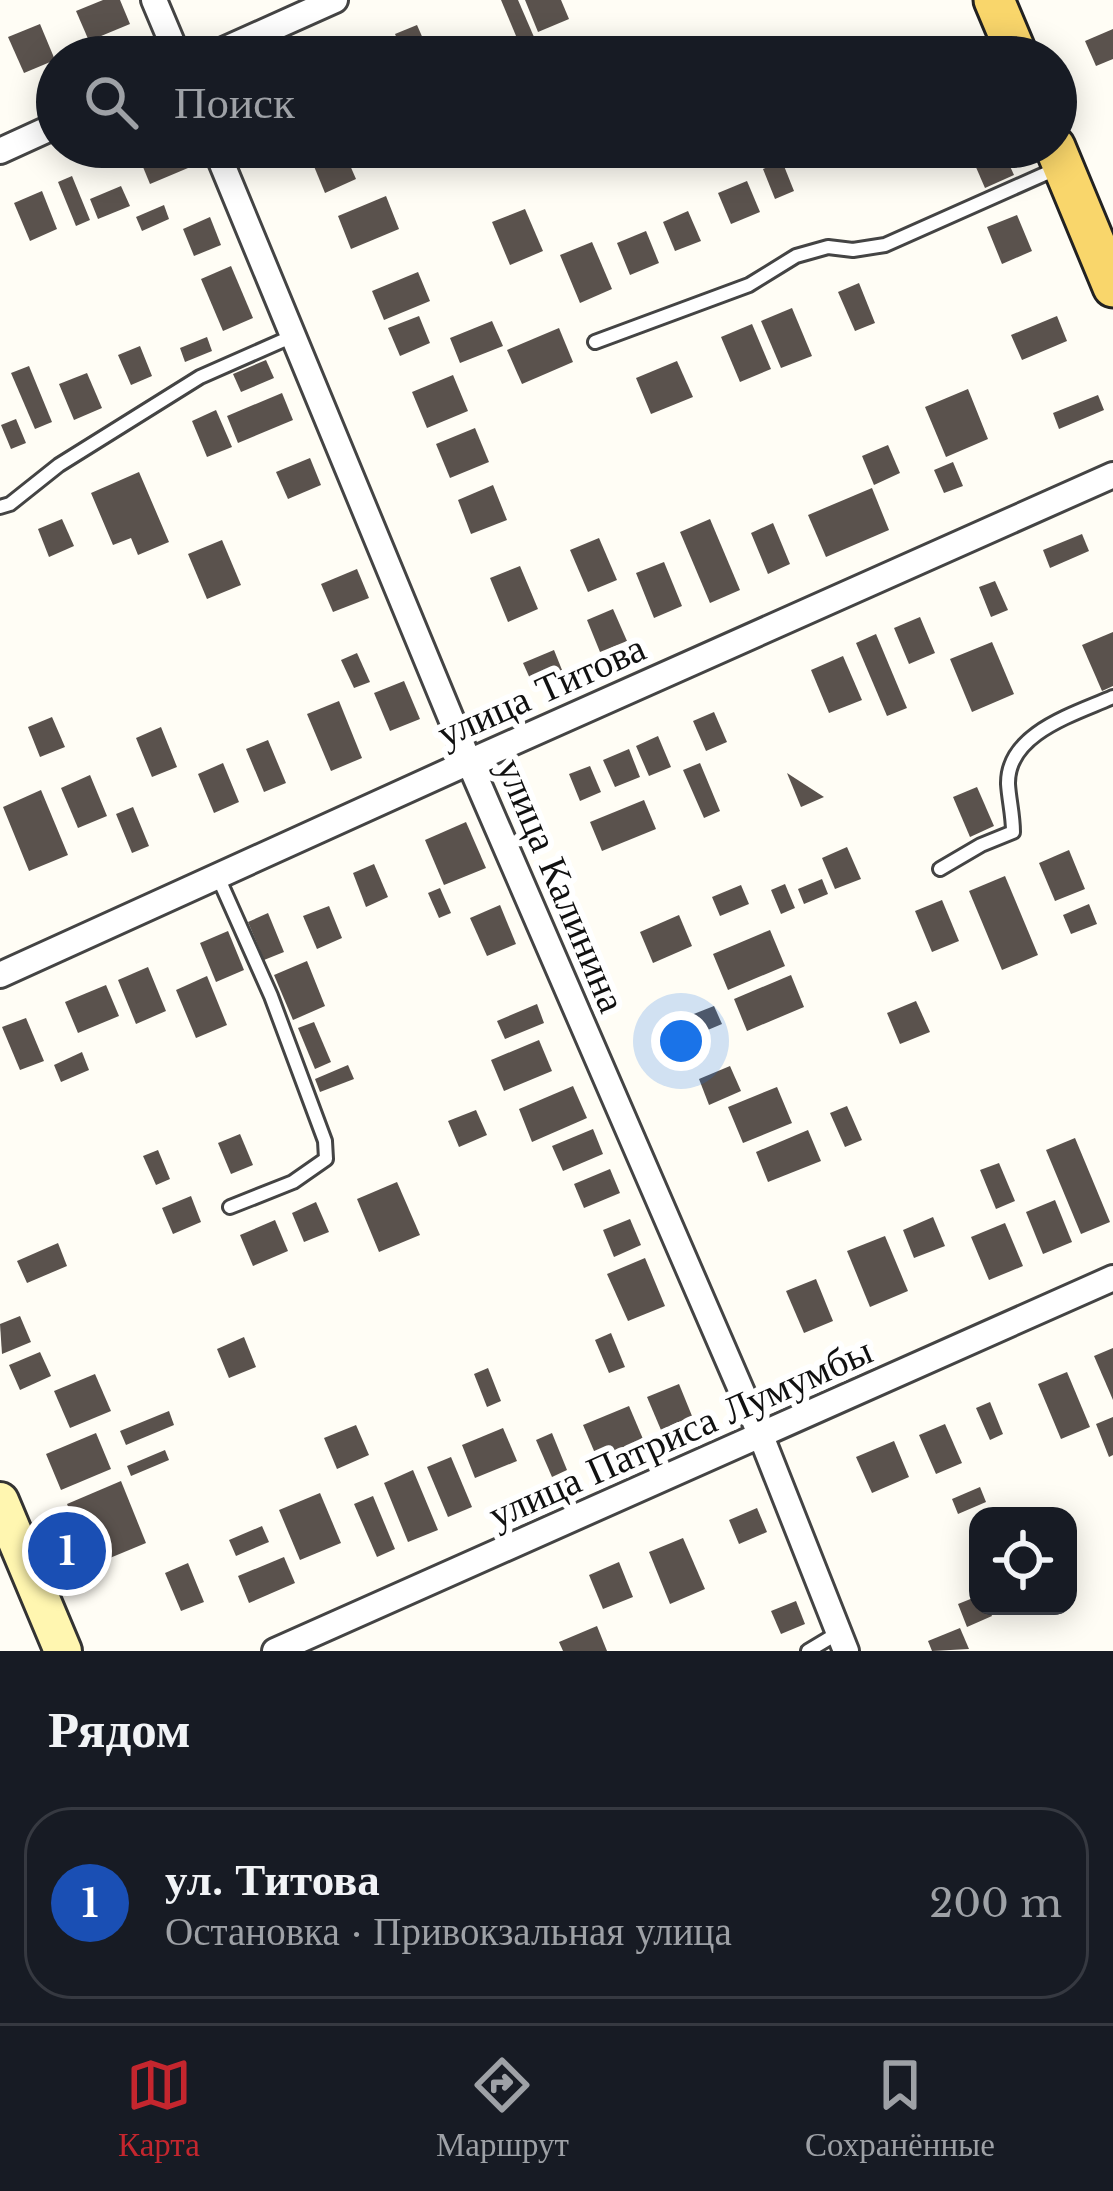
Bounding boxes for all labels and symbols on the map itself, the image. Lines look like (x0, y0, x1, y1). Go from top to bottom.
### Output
street label: улица Титова (430, 623, 653, 758)
street label: улица Калинина (486, 751, 637, 1019)
your location (651, 1011, 711, 1071)
street label: улица Патриса Лумумбы (481, 1326, 880, 1539)
pin: 1 (28, 1506, 106, 1596)

